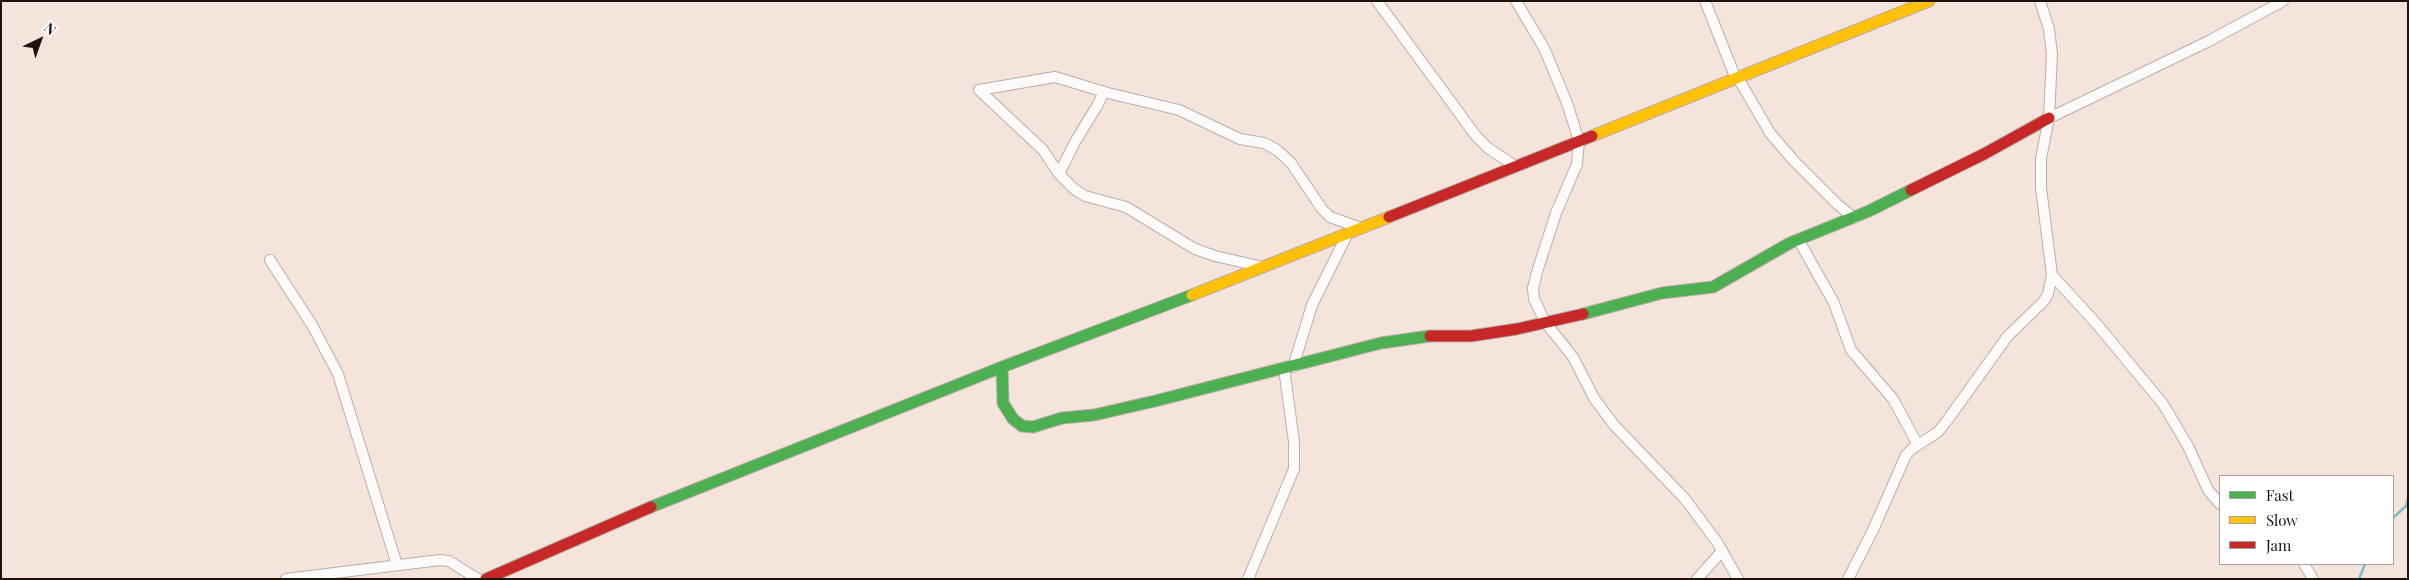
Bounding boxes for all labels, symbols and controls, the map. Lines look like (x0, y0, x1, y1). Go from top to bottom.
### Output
north arrow (15, 15, 65, 65)
text: N (40, 18, 60, 39)
legend (2219, 475, 2394, 565)
text: Fast (2266, 485, 2294, 505)
text: Slow (2266, 510, 2298, 530)
text: Jam (2266, 535, 2291, 555)

